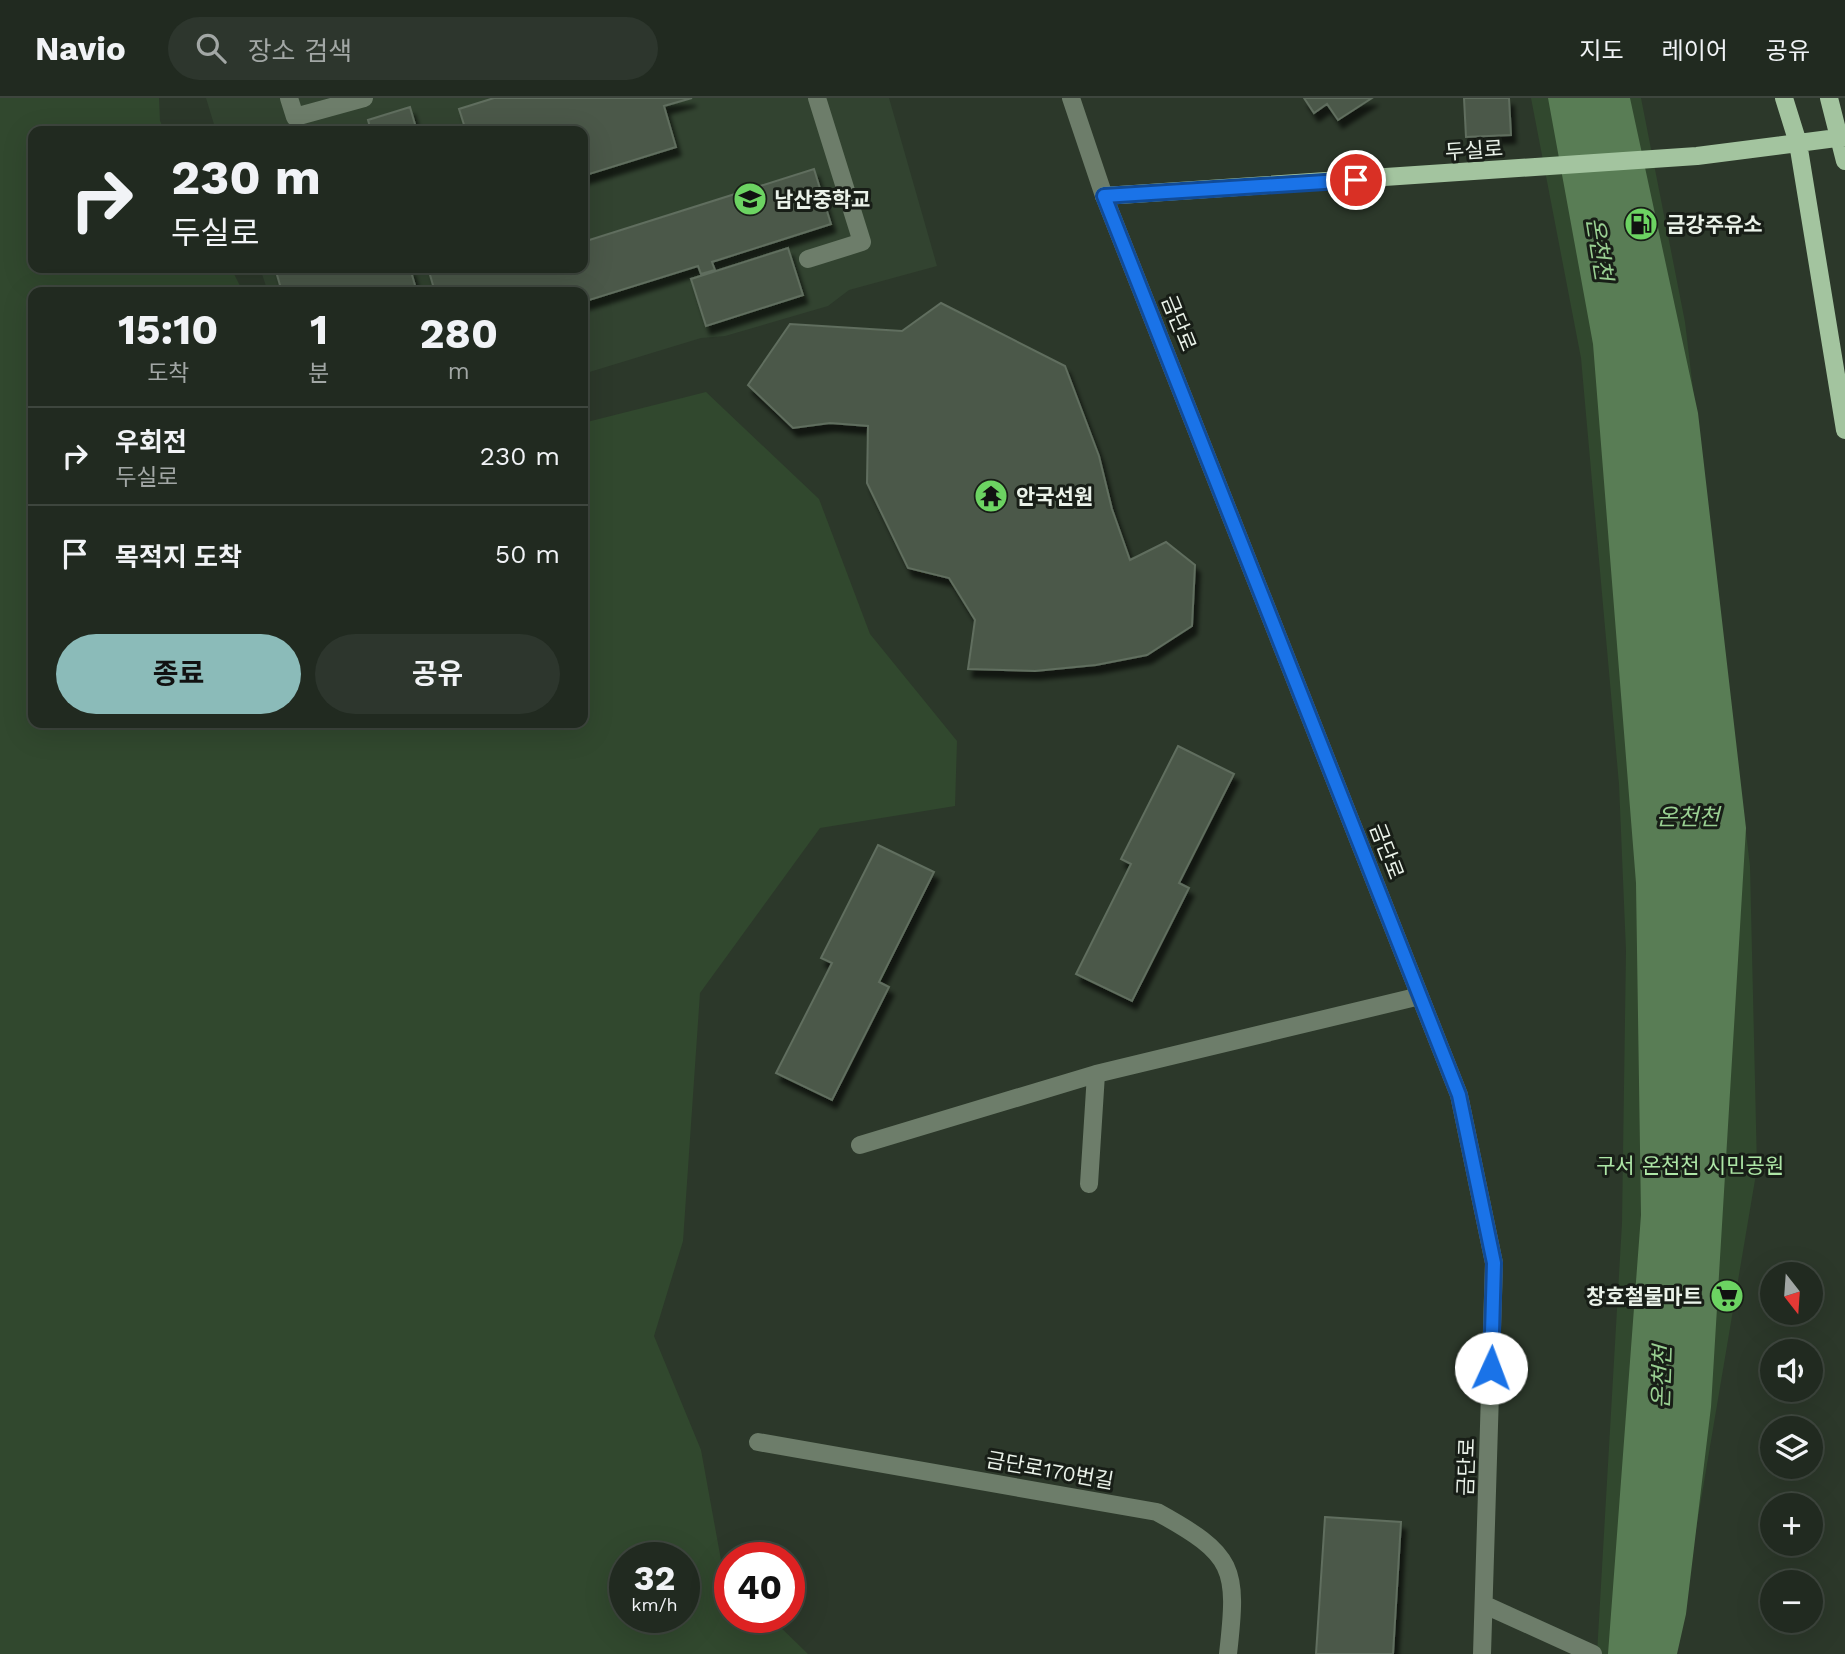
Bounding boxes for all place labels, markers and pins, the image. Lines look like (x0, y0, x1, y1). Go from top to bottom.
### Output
pin (1326, 150, 1386, 210)
school or university icon: 남산중학교 (731, 180, 769, 218)
place label: 남산중학교 (774, 187, 871, 212)
fuel station icon: 금강주유소 (1622, 205, 1660, 243)
place label: 금강주유소 (1666, 212, 1763, 237)
temple icon: 안국선원 (972, 477, 1010, 515)
place label: 안국선원 (1016, 484, 1093, 509)
supermarket icon: 창호철물마트 (1708, 1277, 1746, 1315)
place label: 창호철물마트 (1586, 1284, 1702, 1309)

